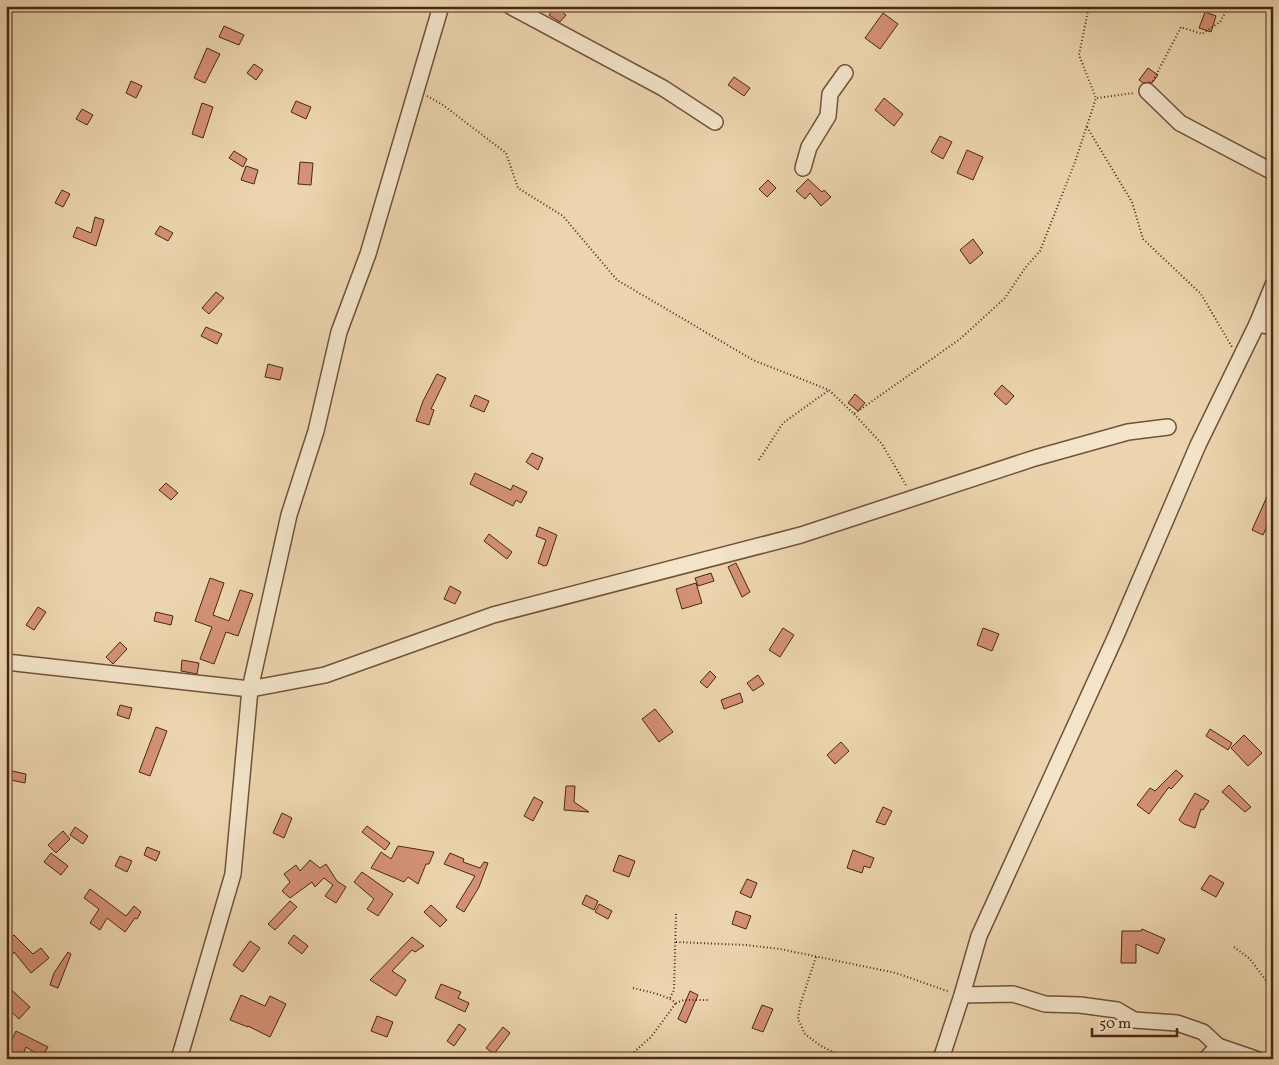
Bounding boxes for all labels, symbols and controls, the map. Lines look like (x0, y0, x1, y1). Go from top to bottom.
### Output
scale bar (1092, 1005, 1176, 1037)
text: 50 m (1099, 1014, 1131, 1035)

